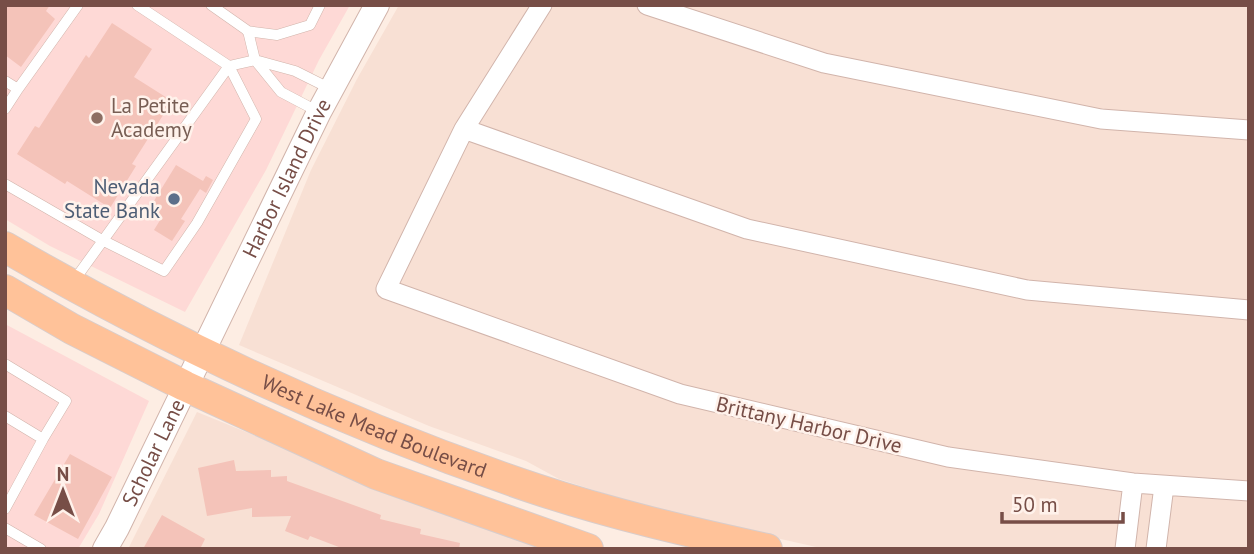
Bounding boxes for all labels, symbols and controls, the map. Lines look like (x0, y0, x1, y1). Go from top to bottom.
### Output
place label: La Petite Academy (111, 92, 192, 143)
street label: Harbor Island Drive (236, 94, 337, 262)
marker: La Petite Academy (89, 110, 105, 126)
place label: Nevada State Bank (64, 173, 160, 224)
marker: Nevada State Bank (166, 191, 182, 207)
street label: West Lake Mead Boulevard (258, 368, 490, 484)
street label: Brittany Harbor Drive (714, 390, 905, 459)
street label: Scholar Lane (116, 394, 191, 510)
north arrow (28, 456, 98, 526)
text: N (57, 462, 69, 486)
scale bar (1002, 480, 1123, 524)
text: 50 m (1012, 491, 1058, 518)

